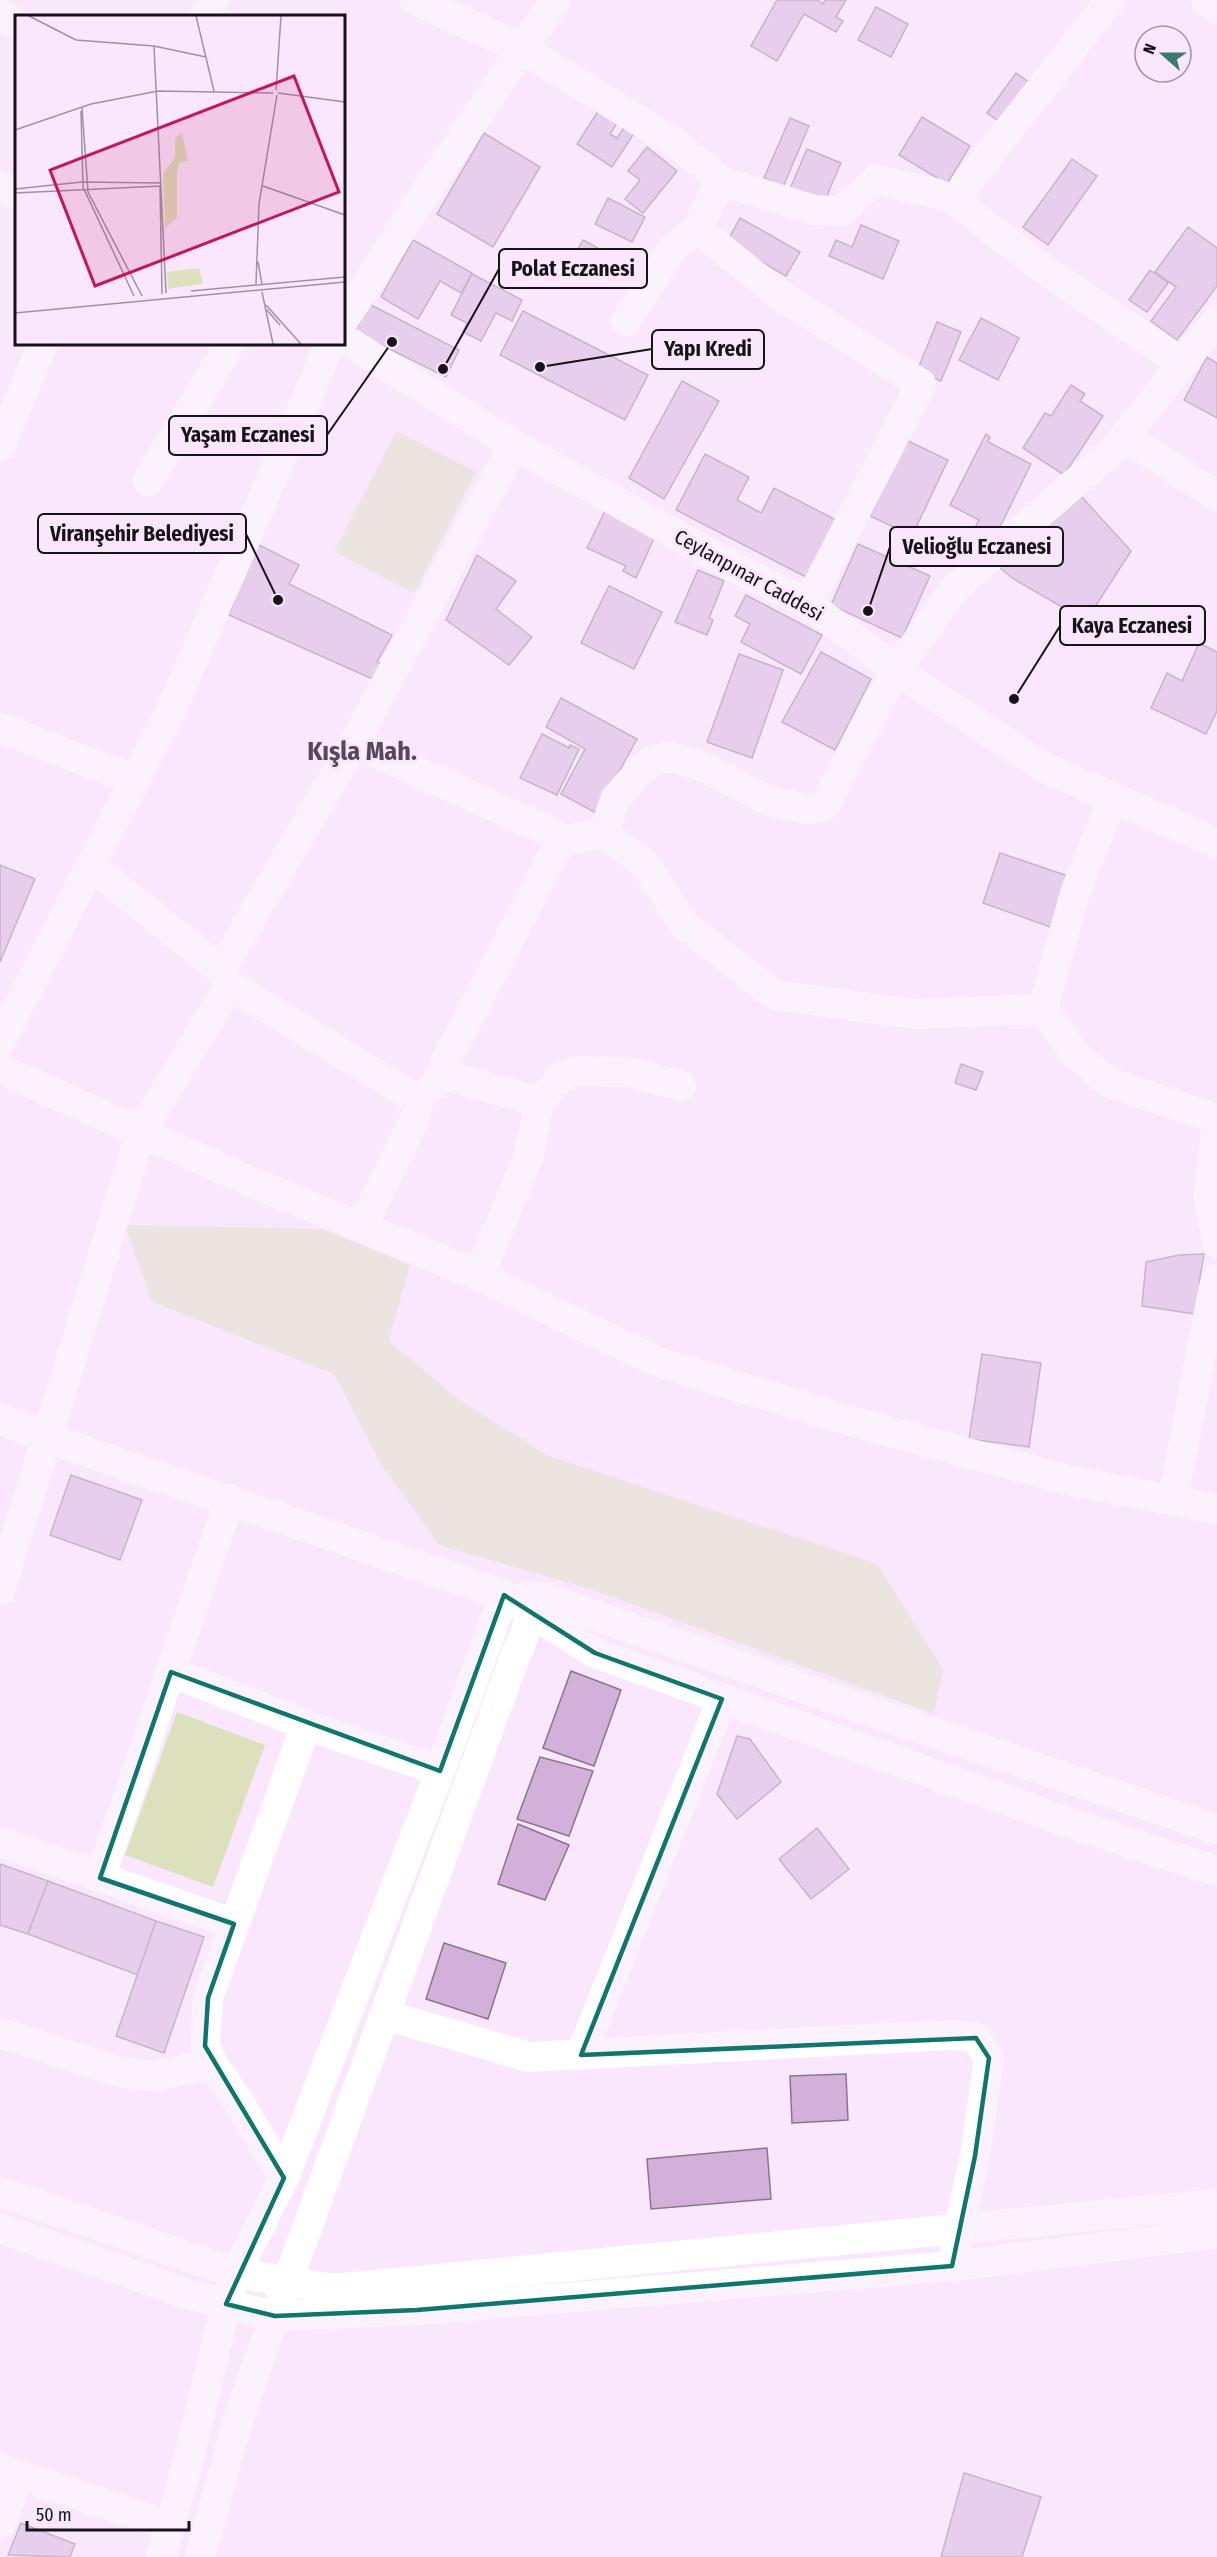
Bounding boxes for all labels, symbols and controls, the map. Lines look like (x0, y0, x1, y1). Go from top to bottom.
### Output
inset map (15, 15, 345, 345)
north arrow (1133, 24, 1193, 84)
text: N (1139, 41, 1160, 57)
callout: Polat Eczanesi (499, 249, 647, 288)
text: Polat Eczanesi (511, 256, 635, 282)
callout: Yapı Kredi (652, 330, 764, 369)
text: Yapı Kredi (663, 336, 752, 362)
callout: Yaşam Eczanesi (169, 416, 327, 455)
text: Yaşam Eczanesi (180, 422, 315, 448)
callout: Viranşehir Belediyesi (38, 514, 246, 553)
text: Viranşehir Belediyesi (49, 521, 234, 547)
street label: Ceylanpınar Caddesi (670, 524, 828, 626)
callout: Velioğlu Eczanesi (890, 527, 1063, 566)
text: Velioğlu Eczanesi (902, 534, 1051, 560)
callout: Kaya Eczanesi (1060, 606, 1205, 645)
text: Kaya Eczanesi (1072, 613, 1192, 639)
district label: Kışla Mah. (307, 736, 417, 767)
scale bar (27, 2494, 189, 2532)
text: 50 m (36, 2504, 72, 2526)

